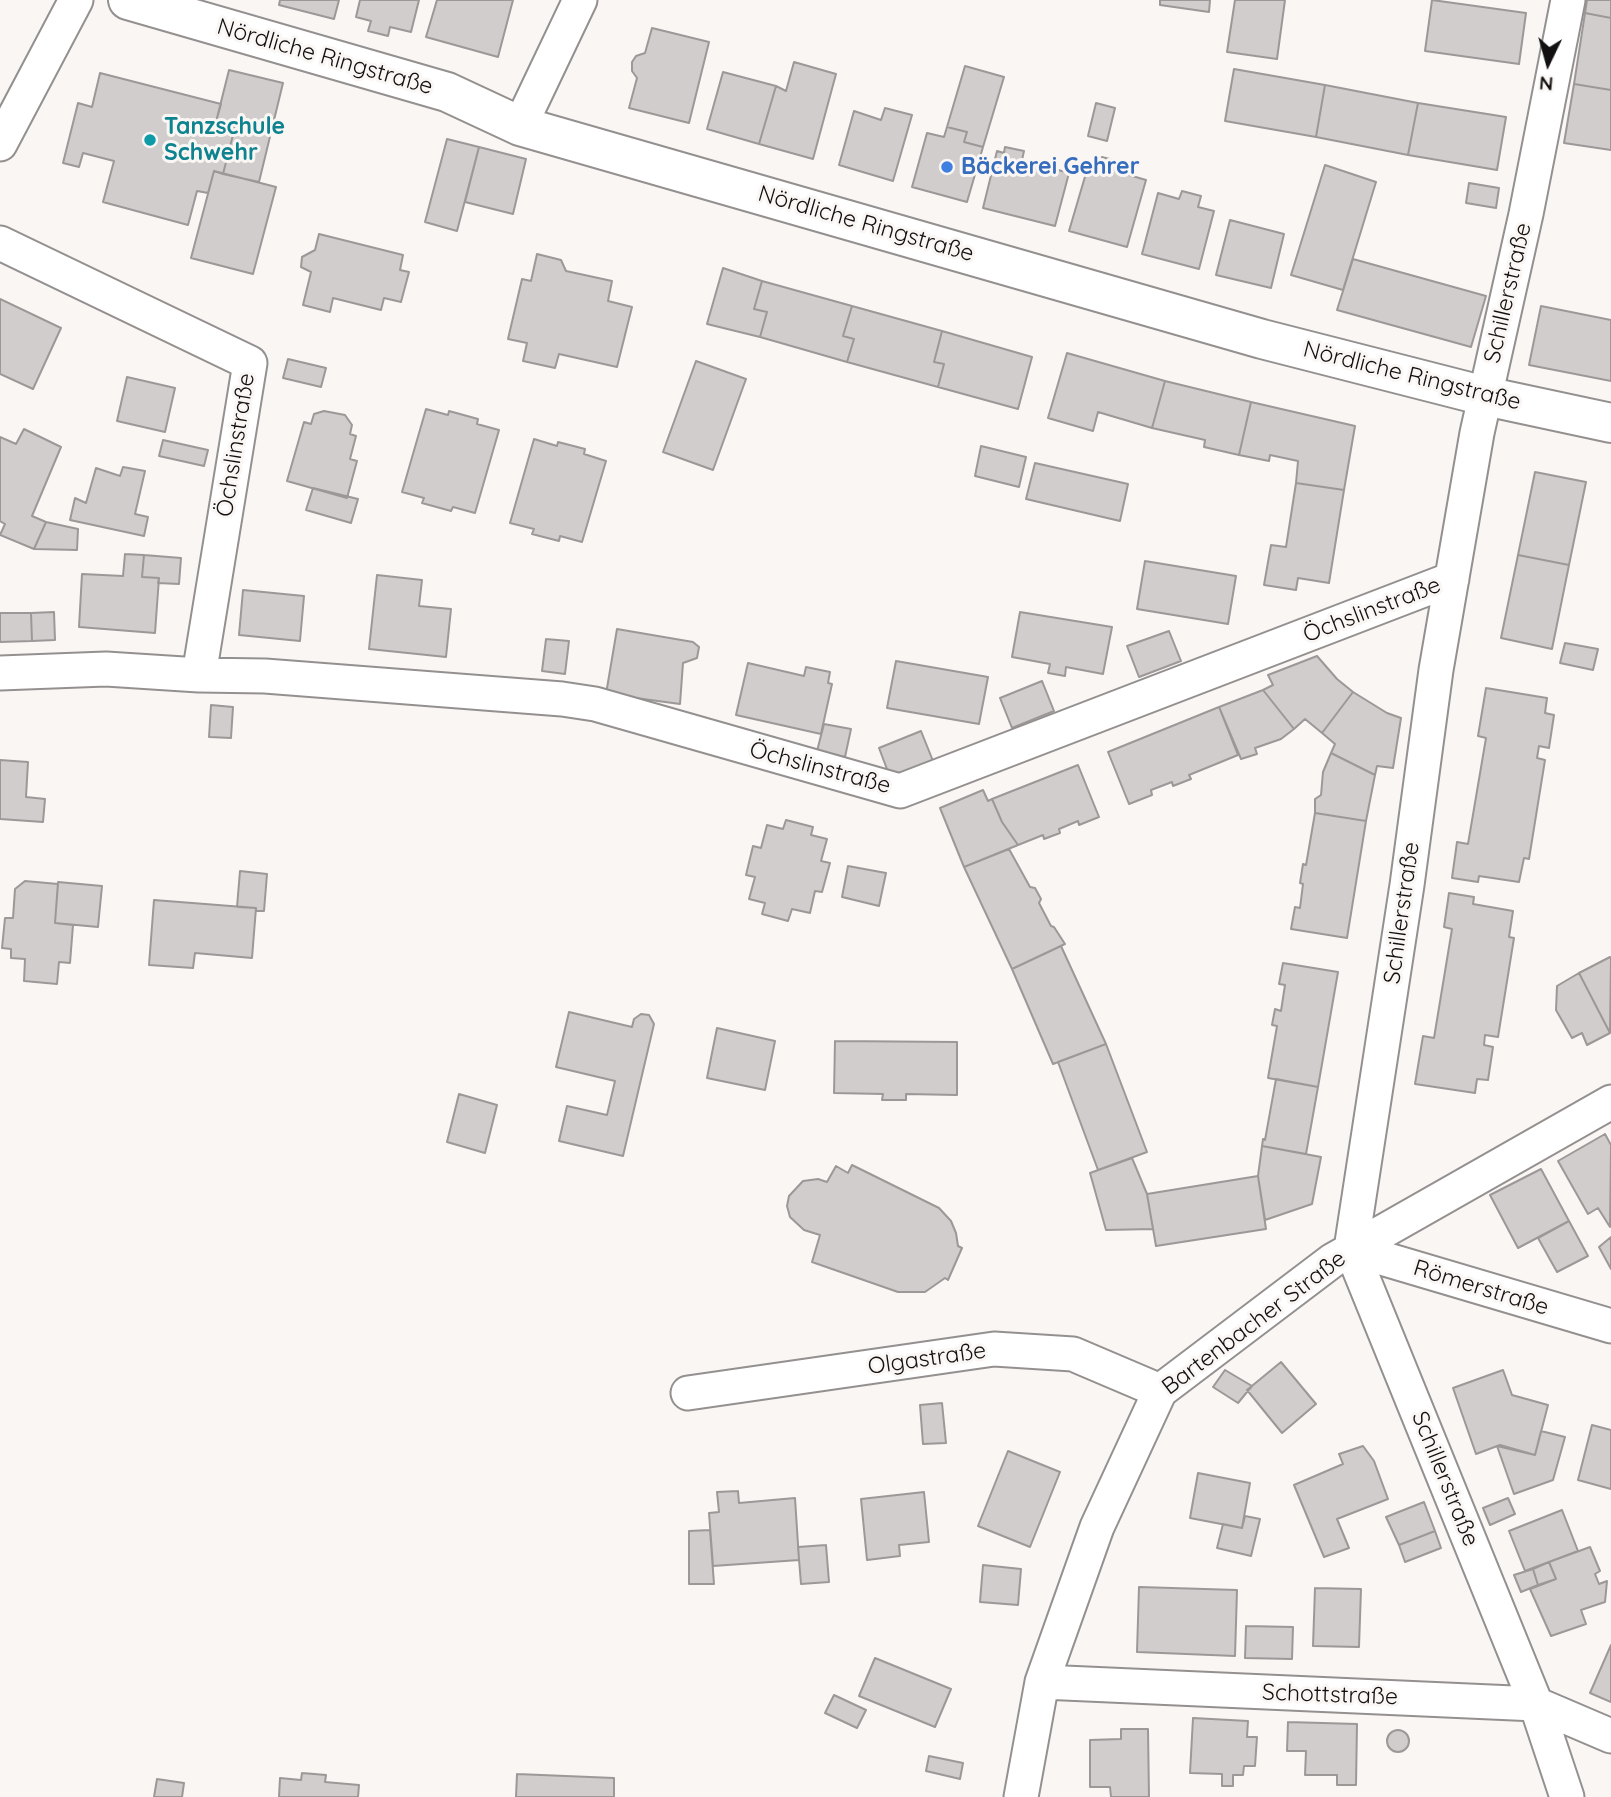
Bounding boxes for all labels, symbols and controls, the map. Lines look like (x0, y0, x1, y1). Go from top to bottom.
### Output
street label: Nördliche Ringstraße (214, 13, 436, 101)
north arrow (1513, 28, 1583, 98)
text: N (1538, 71, 1554, 96)
place label: Tanzschule Schwehr (164, 113, 285, 167)
marker: Tanzschule Schwehr (142, 132, 158, 148)
place label: Bäckerei Gehrer (961, 153, 1140, 181)
marker: Bäckerei Gehrer (939, 159, 955, 175)
street label: Nördliche Ringstraße (755, 180, 977, 268)
street label: Schillerstraße (1478, 220, 1538, 366)
street label: Nördliche Ringstraße (1300, 336, 1524, 416)
street label: Öchslinstraße (211, 371, 261, 519)
street label: Öchslinstraße (1299, 571, 1445, 649)
street label: Öchslinstraße (746, 736, 894, 800)
street label: Schillerstraße (1378, 840, 1426, 986)
street label: Bartenbacher Straße (1157, 1245, 1351, 1401)
street label: Römerstraße (1410, 1254, 1552, 1322)
street label: Olgastraße (866, 1337, 988, 1381)
street label: Schillerstraße (1405, 1408, 1485, 1550)
street label: Schottstraße (1262, 1679, 1398, 1711)

